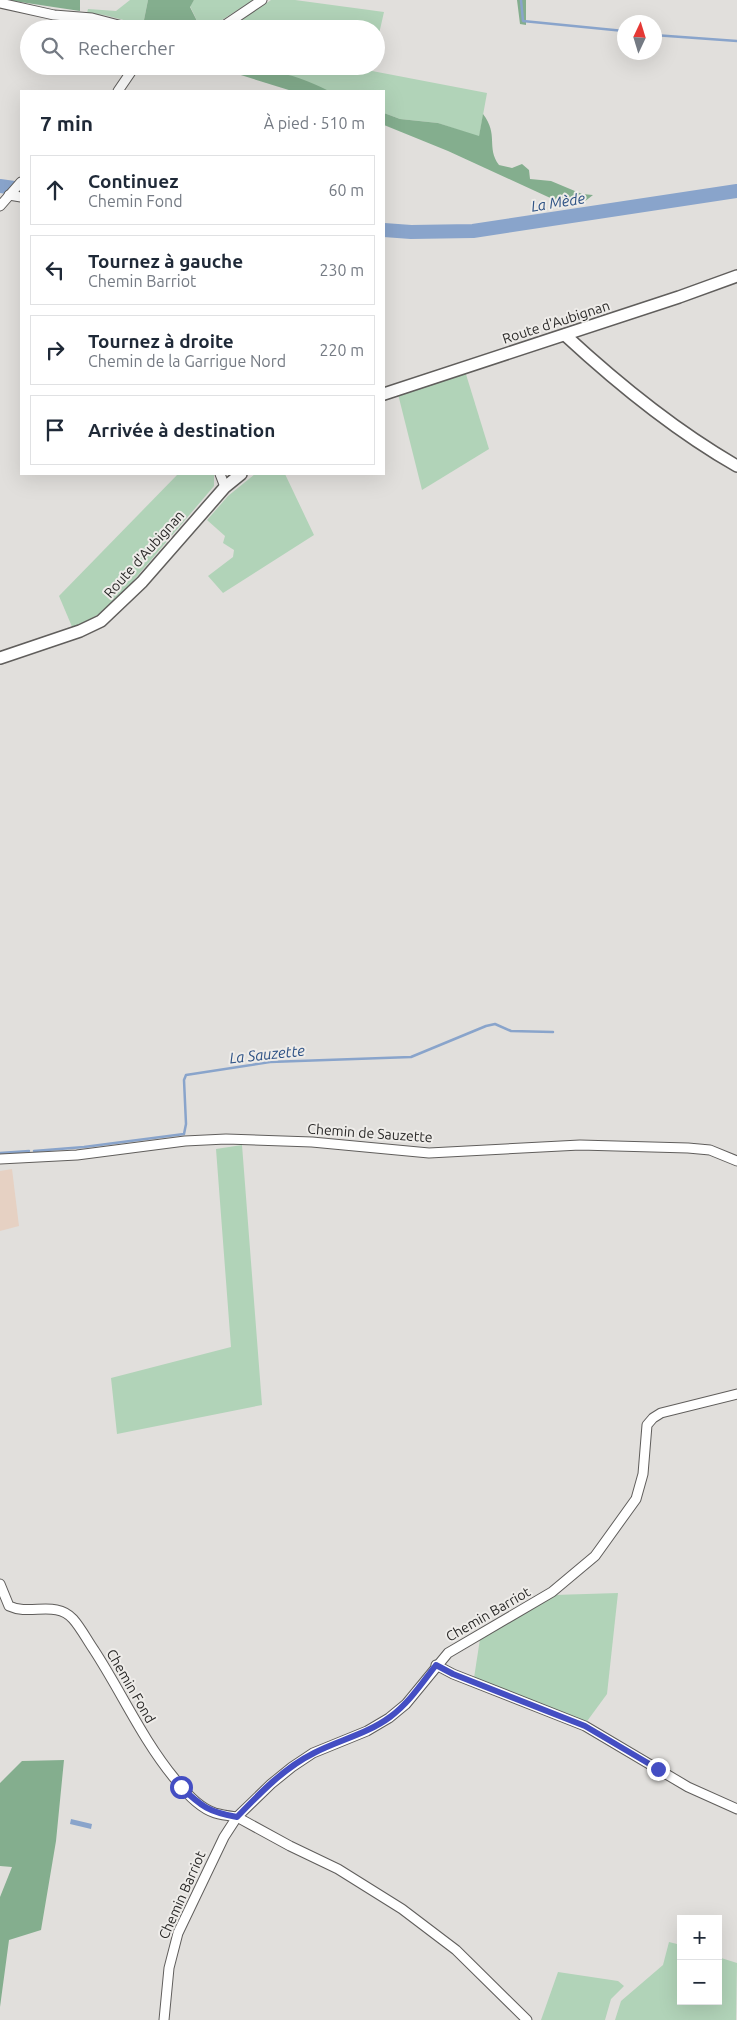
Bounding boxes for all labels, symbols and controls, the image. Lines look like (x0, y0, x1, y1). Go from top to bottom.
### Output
north arrow (617, 15, 662, 60)
search box (20, 20, 385, 75)
icon: search (38, 34, 66, 62)
text: Rechercher (78, 37, 175, 59)
text: 7 min (40, 111, 93, 135)
text: À pied · 510 m (264, 114, 365, 132)
text: Continuez (88, 170, 178, 192)
icon: ahead (41, 176, 69, 204)
text: 60 m (328, 181, 364, 199)
water label: La Mède (530, 189, 587, 215)
text: Chemin Fond (88, 192, 183, 210)
text: Tournez à gauche (88, 250, 243, 272)
icon: left (41, 256, 69, 284)
text: 230 m (319, 261, 364, 279)
text: Chemin Barriot (88, 272, 196, 290)
street label: Route d'Aubignan (500, 297, 612, 347)
text: Tournez à droite (88, 330, 234, 352)
icon: right (41, 336, 69, 364)
text: 220 m (319, 341, 364, 359)
text: Chemin de la Garrigue Nord (88, 352, 286, 370)
icon: arrive (41, 416, 69, 444)
text: Arrivée à destination (88, 419, 275, 441)
street label: Route d'Aubignan (101, 507, 187, 601)
water label: La Sauzette (228, 1042, 306, 1066)
street label: Chemin de Sauzette (307, 1121, 433, 1145)
street label: Chemin Barriot (443, 1583, 533, 1645)
street label: Chemin Fond (103, 1646, 159, 1726)
route end (647, 1758, 670, 1781)
route start (170, 1776, 193, 1799)
street label: Chemin Barriot (155, 1848, 209, 1942)
map controls (677, 1915, 722, 2005)
button: + (677, 1915, 722, 1960)
button: − (677, 1960, 722, 2005)

